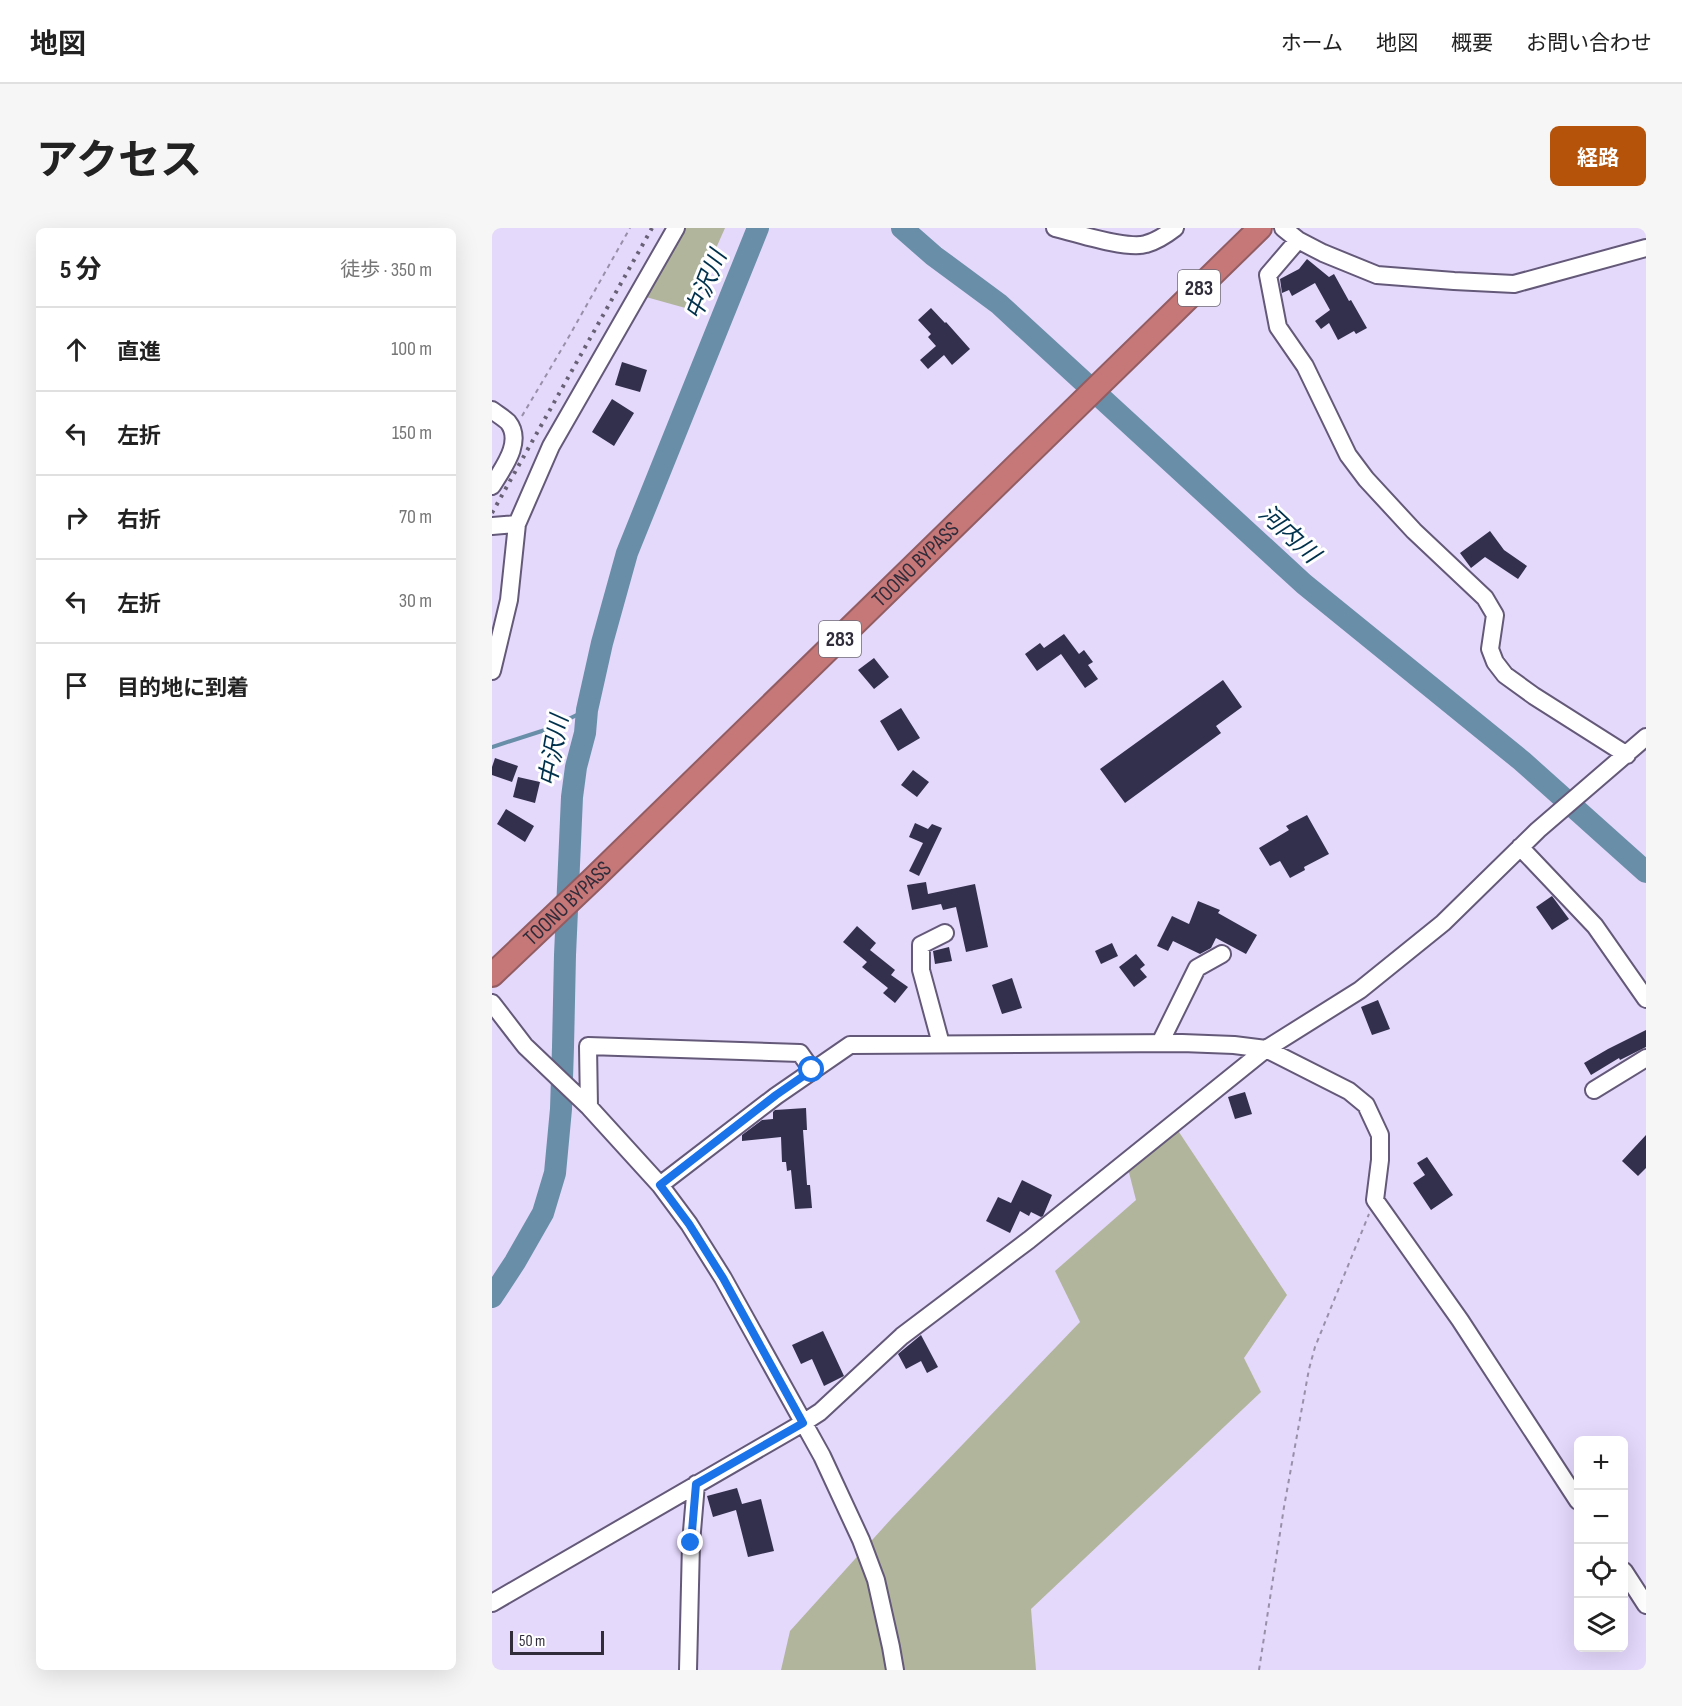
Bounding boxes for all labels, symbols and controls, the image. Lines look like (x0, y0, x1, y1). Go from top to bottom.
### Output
text: 地図 (30, 28, 86, 61)
text: ホーム (1281, 31, 1343, 56)
text: 地図 (1376, 31, 1418, 56)
text: 概要 (1451, 31, 1493, 56)
text: お問い合わせ (1526, 31, 1652, 56)
button: 経路 (1550, 126, 1646, 186)
text: アクセス (36, 136, 202, 187)
water label: 中沢川 (679, 243, 734, 324)
text: 5 分 (60, 255, 101, 286)
text: 徒歩 · 350 m (340, 258, 432, 282)
road number: 283 (1178, 270, 1220, 306)
icon: ahead (60, 333, 93, 366)
text: 100 m (391, 337, 432, 361)
text: 直進 (117, 339, 161, 366)
icon: left (60, 417, 93, 450)
text: 150 m (392, 421, 432, 445)
text: 左折 (117, 423, 161, 450)
water label: 河内川 (1253, 499, 1327, 571)
icon: right (60, 501, 93, 534)
text: 70 m (399, 505, 432, 529)
text: 右折 (117, 507, 161, 534)
street label: TOONO BYPASS (866, 516, 965, 613)
icon: left (60, 585, 93, 618)
text: 30 m (399, 589, 432, 613)
text: 左折 (117, 591, 161, 618)
road number: 283 (819, 621, 861, 657)
icon: arrive (60, 669, 93, 702)
text: 目的地に到着 (117, 675, 249, 702)
water label: 中沢川 (533, 710, 575, 789)
street label: TOONO BYPASS (518, 855, 617, 951)
route start (798, 1056, 824, 1082)
map controls (1574, 1436, 1628, 1652)
button: + (1574, 1436, 1628, 1490)
button: − (1574, 1490, 1628, 1544)
route end (677, 1529, 703, 1555)
button: locate (1574, 1544, 1628, 1598)
button: layers (1574, 1598, 1628, 1652)
scale bar (510, 1628, 604, 1656)
text: 50 m (519, 1632, 545, 1651)

